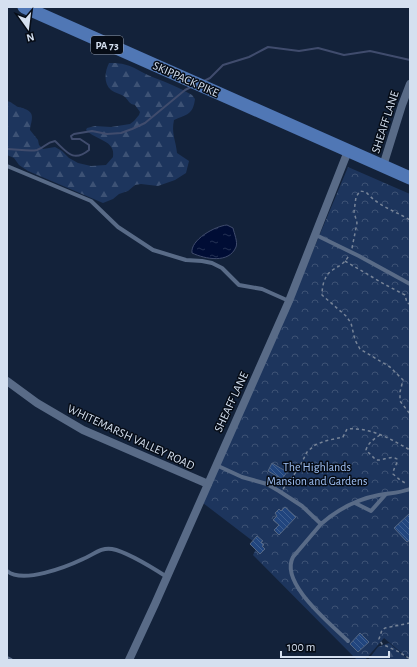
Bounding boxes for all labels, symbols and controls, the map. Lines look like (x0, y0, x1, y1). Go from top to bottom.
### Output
north arrow (8, 8, 48, 48)
text: N (25, 31, 35, 43)
road number: PA 73 (91, 36, 123, 54)
street label: SKIPPACK PIKE (151, 59, 221, 99)
street label: SHEAFF LANE (369, 89, 401, 155)
street label: SHEAFF LANE (212, 370, 250, 434)
street label: WHITEMARSH VALLEY ROAD (66, 402, 197, 472)
park label: The Highlands Mansion and Gardens (267, 461, 367, 487)
scale bar (281, 633, 389, 659)
text: 100 m (287, 641, 315, 653)

